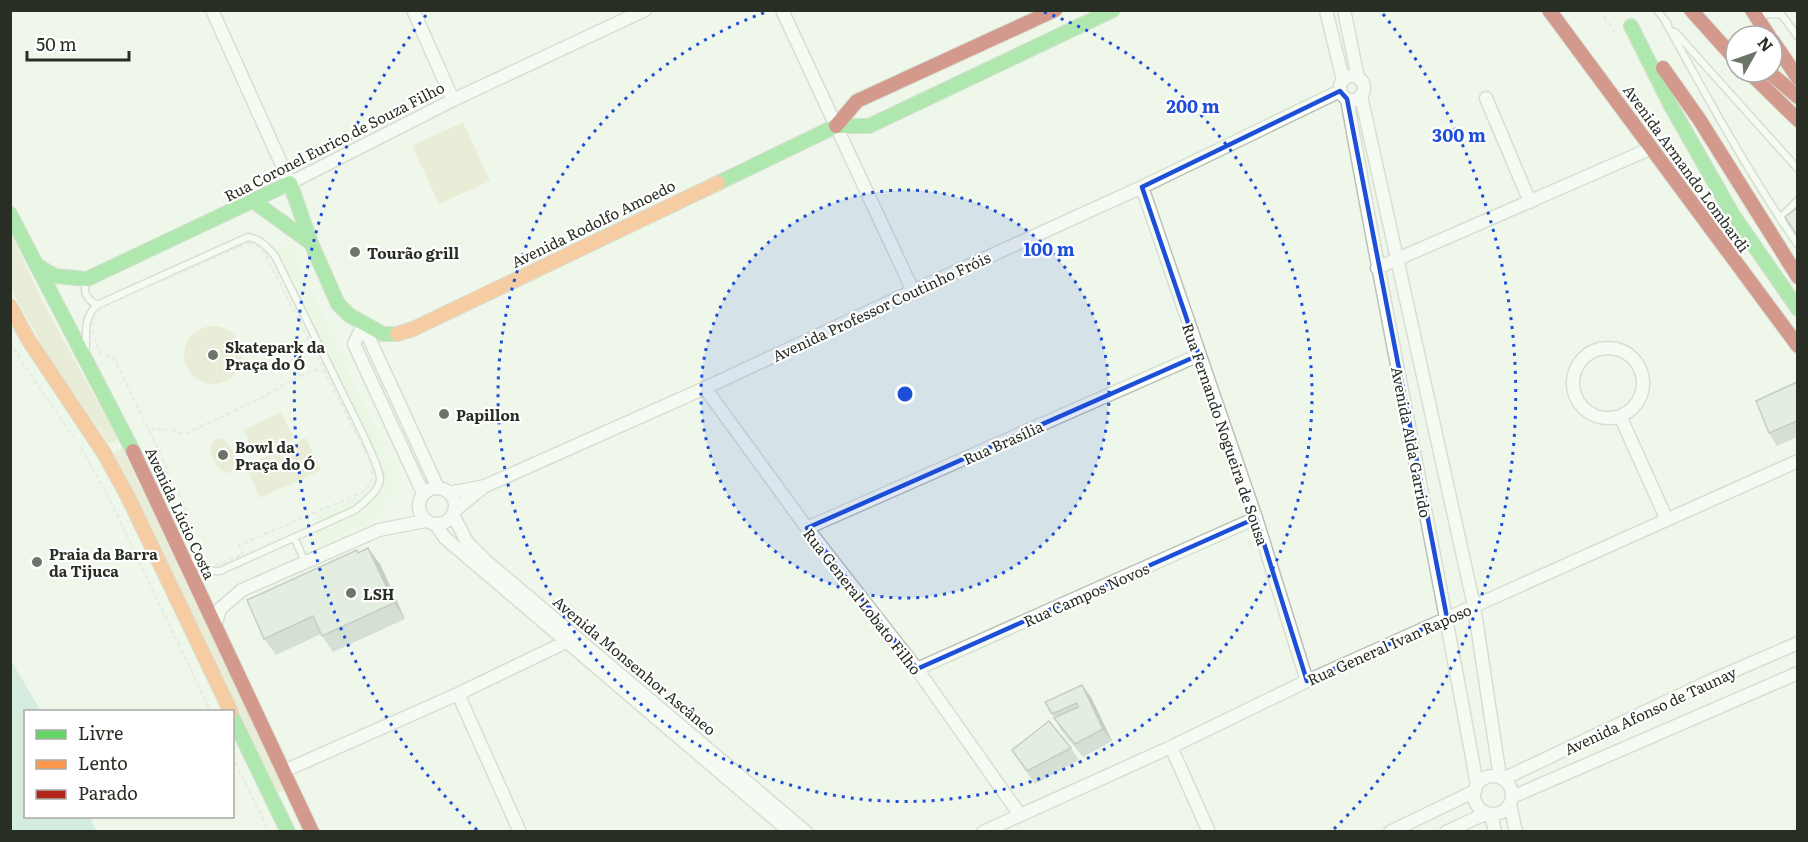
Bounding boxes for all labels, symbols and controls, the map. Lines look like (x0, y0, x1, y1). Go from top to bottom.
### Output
scale bar (27, 24, 129, 62)
north arrow (1724, 24, 1784, 84)
text: 50 m (36, 30, 77, 57)
text: N (1753, 31, 1780, 57)
street label: Rua Coronel Eurico de Souza Filho (220, 75, 448, 207)
street label: Avenida Armando Lombardi (1618, 79, 1756, 257)
text: 200 m (1166, 92, 1220, 119)
text: 300 m (1432, 121, 1486, 148)
street label: Avenida Rodolfo Amoedo (507, 173, 679, 273)
text: 100 m (1023, 235, 1075, 262)
place label: Tourão grill (367, 241, 460, 264)
marker: Tourão grill (348, 245, 362, 259)
street label: Avenida Professor Coutinho Fróis (768, 245, 994, 367)
street label: Rua Fernando Nogueira de Sousa (1177, 320, 1275, 549)
place label: Skatepark da Praça do Ó (225, 335, 326, 375)
marker: Skatepark da Praça do Ó (206, 348, 220, 362)
street label: Avenida Alda Garrido (1386, 365, 1438, 520)
centre of rings (895, 384, 915, 404)
place label: Papillon (456, 403, 521, 426)
marker: Papillon (437, 407, 451, 421)
street label: Rua Brasília (959, 414, 1048, 470)
place label: Bowl da Praça do Ó (235, 435, 315, 475)
street label: Avenida Lúcio Costa (140, 443, 222, 584)
marker: Bowl da Praça do Ó (216, 448, 230, 462)
street label: Rua General Lobato Filho (798, 523, 928, 679)
place label: Praia da Barra da Tijuca (49, 542, 158, 582)
marker: Praia da Barra da Tijuca (30, 555, 44, 569)
street label: Rua Campos Novos (1020, 556, 1153, 632)
place label: LSH (363, 582, 395, 605)
marker: LSH (344, 586, 358, 600)
street label: Avenida Monsenhor Ascâneo (548, 590, 722, 740)
street label: Rua General Ivan Raposo (1303, 597, 1475, 691)
street label: Avenida Afonso de Taunay (1560, 660, 1740, 760)
legend (24, 710, 234, 818)
text: Livre (78, 719, 123, 746)
text: Lento (78, 749, 128, 776)
text: Parado (78, 779, 138, 806)

